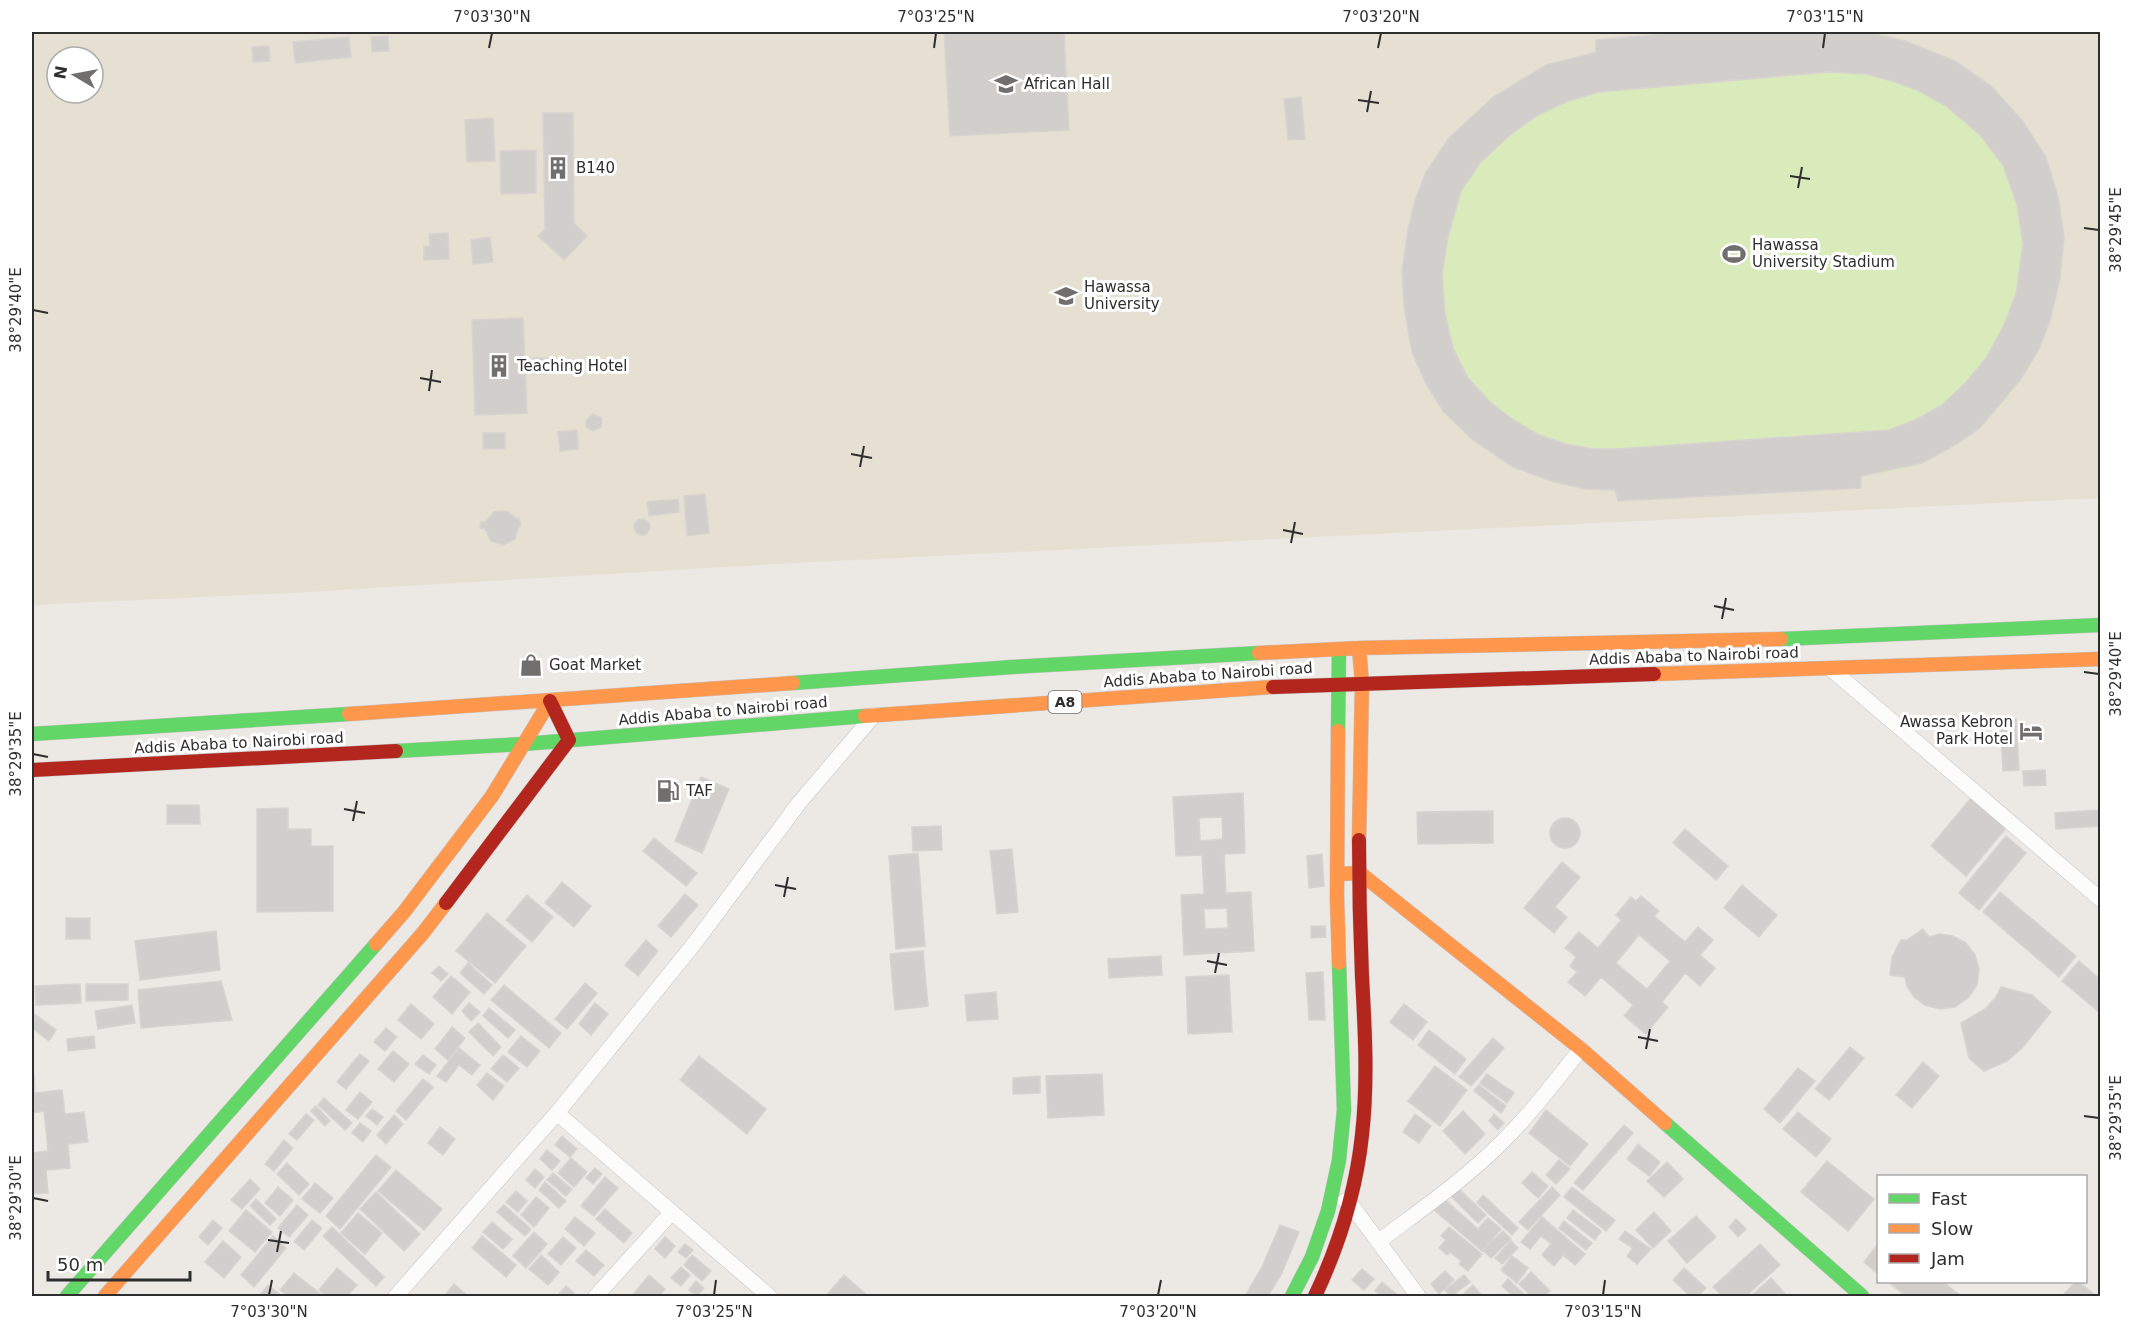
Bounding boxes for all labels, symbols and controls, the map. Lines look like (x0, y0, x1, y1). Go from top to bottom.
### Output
text: 7°03'30"N (453, 8, 531, 26)
text: 7°03'25"N (897, 8, 975, 26)
text: 7°03'20"N (1342, 8, 1420, 26)
text: 7°03'15"N (1786, 8, 1864, 26)
north arrow (45, 45, 105, 105)
text: N (50, 64, 71, 81)
school or university icon: African Hall (993, 71, 1019, 97)
place label: African Hall (1024, 75, 1110, 93)
building icon: B140 (545, 155, 571, 181)
place label: B140 (576, 159, 615, 177)
text: 38°29'45"E (2107, 187, 2125, 273)
place label: Hawassa University Stadium (1752, 236, 1895, 271)
sports icon: Hawassa University Stadium (1721, 241, 1747, 267)
text: 38°29'40"E (7, 267, 25, 353)
place label: Hawassa University (1084, 278, 1160, 313)
school or university icon: Hawassa University (1053, 283, 1079, 309)
building icon: Teaching Hotel (486, 353, 512, 379)
place label: Teaching Hotel (516, 357, 628, 375)
text: 38°29'40"E (2107, 631, 2125, 717)
street label: Addis Ababa to Nairobi road (1589, 643, 1799, 669)
shop icon: Goat Market (518, 652, 544, 678)
place label: Goat Market (549, 656, 641, 674)
street label: Addis Ababa to Nairobi road (1103, 659, 1313, 691)
road number: A8 (1048, 691, 1082, 713)
street label: Addis Ababa to Nairobi road (618, 693, 828, 729)
text: 38°29'35"E (7, 711, 25, 797)
place label: Awassa Kebron Park Hotel (1900, 713, 2013, 748)
hotel icon: Awassa Kebron Park Hotel (2018, 718, 2044, 744)
street label: Addis Ababa to Nairobi road (134, 729, 344, 757)
fuel station icon: TAF (655, 778, 681, 804)
place label: TAF (685, 782, 713, 800)
text: 38°29'35"E (2107, 1075, 2125, 1161)
text: 38°29'30"E (7, 1155, 25, 1241)
legend (1877, 1175, 2087, 1283)
text: Fast (1931, 1188, 1967, 1209)
text: Slow (1931, 1218, 1973, 1239)
scale bar (48, 1244, 190, 1282)
text: Jam (1930, 1248, 1965, 1269)
text: 50 m (57, 1254, 103, 1275)
text: 7°03'30"N (230, 1303, 308, 1321)
text: 7°03'25"N (675, 1303, 753, 1321)
text: 7°03'20"N (1119, 1303, 1197, 1321)
text: 7°03'15"N (1564, 1303, 1642, 1321)

